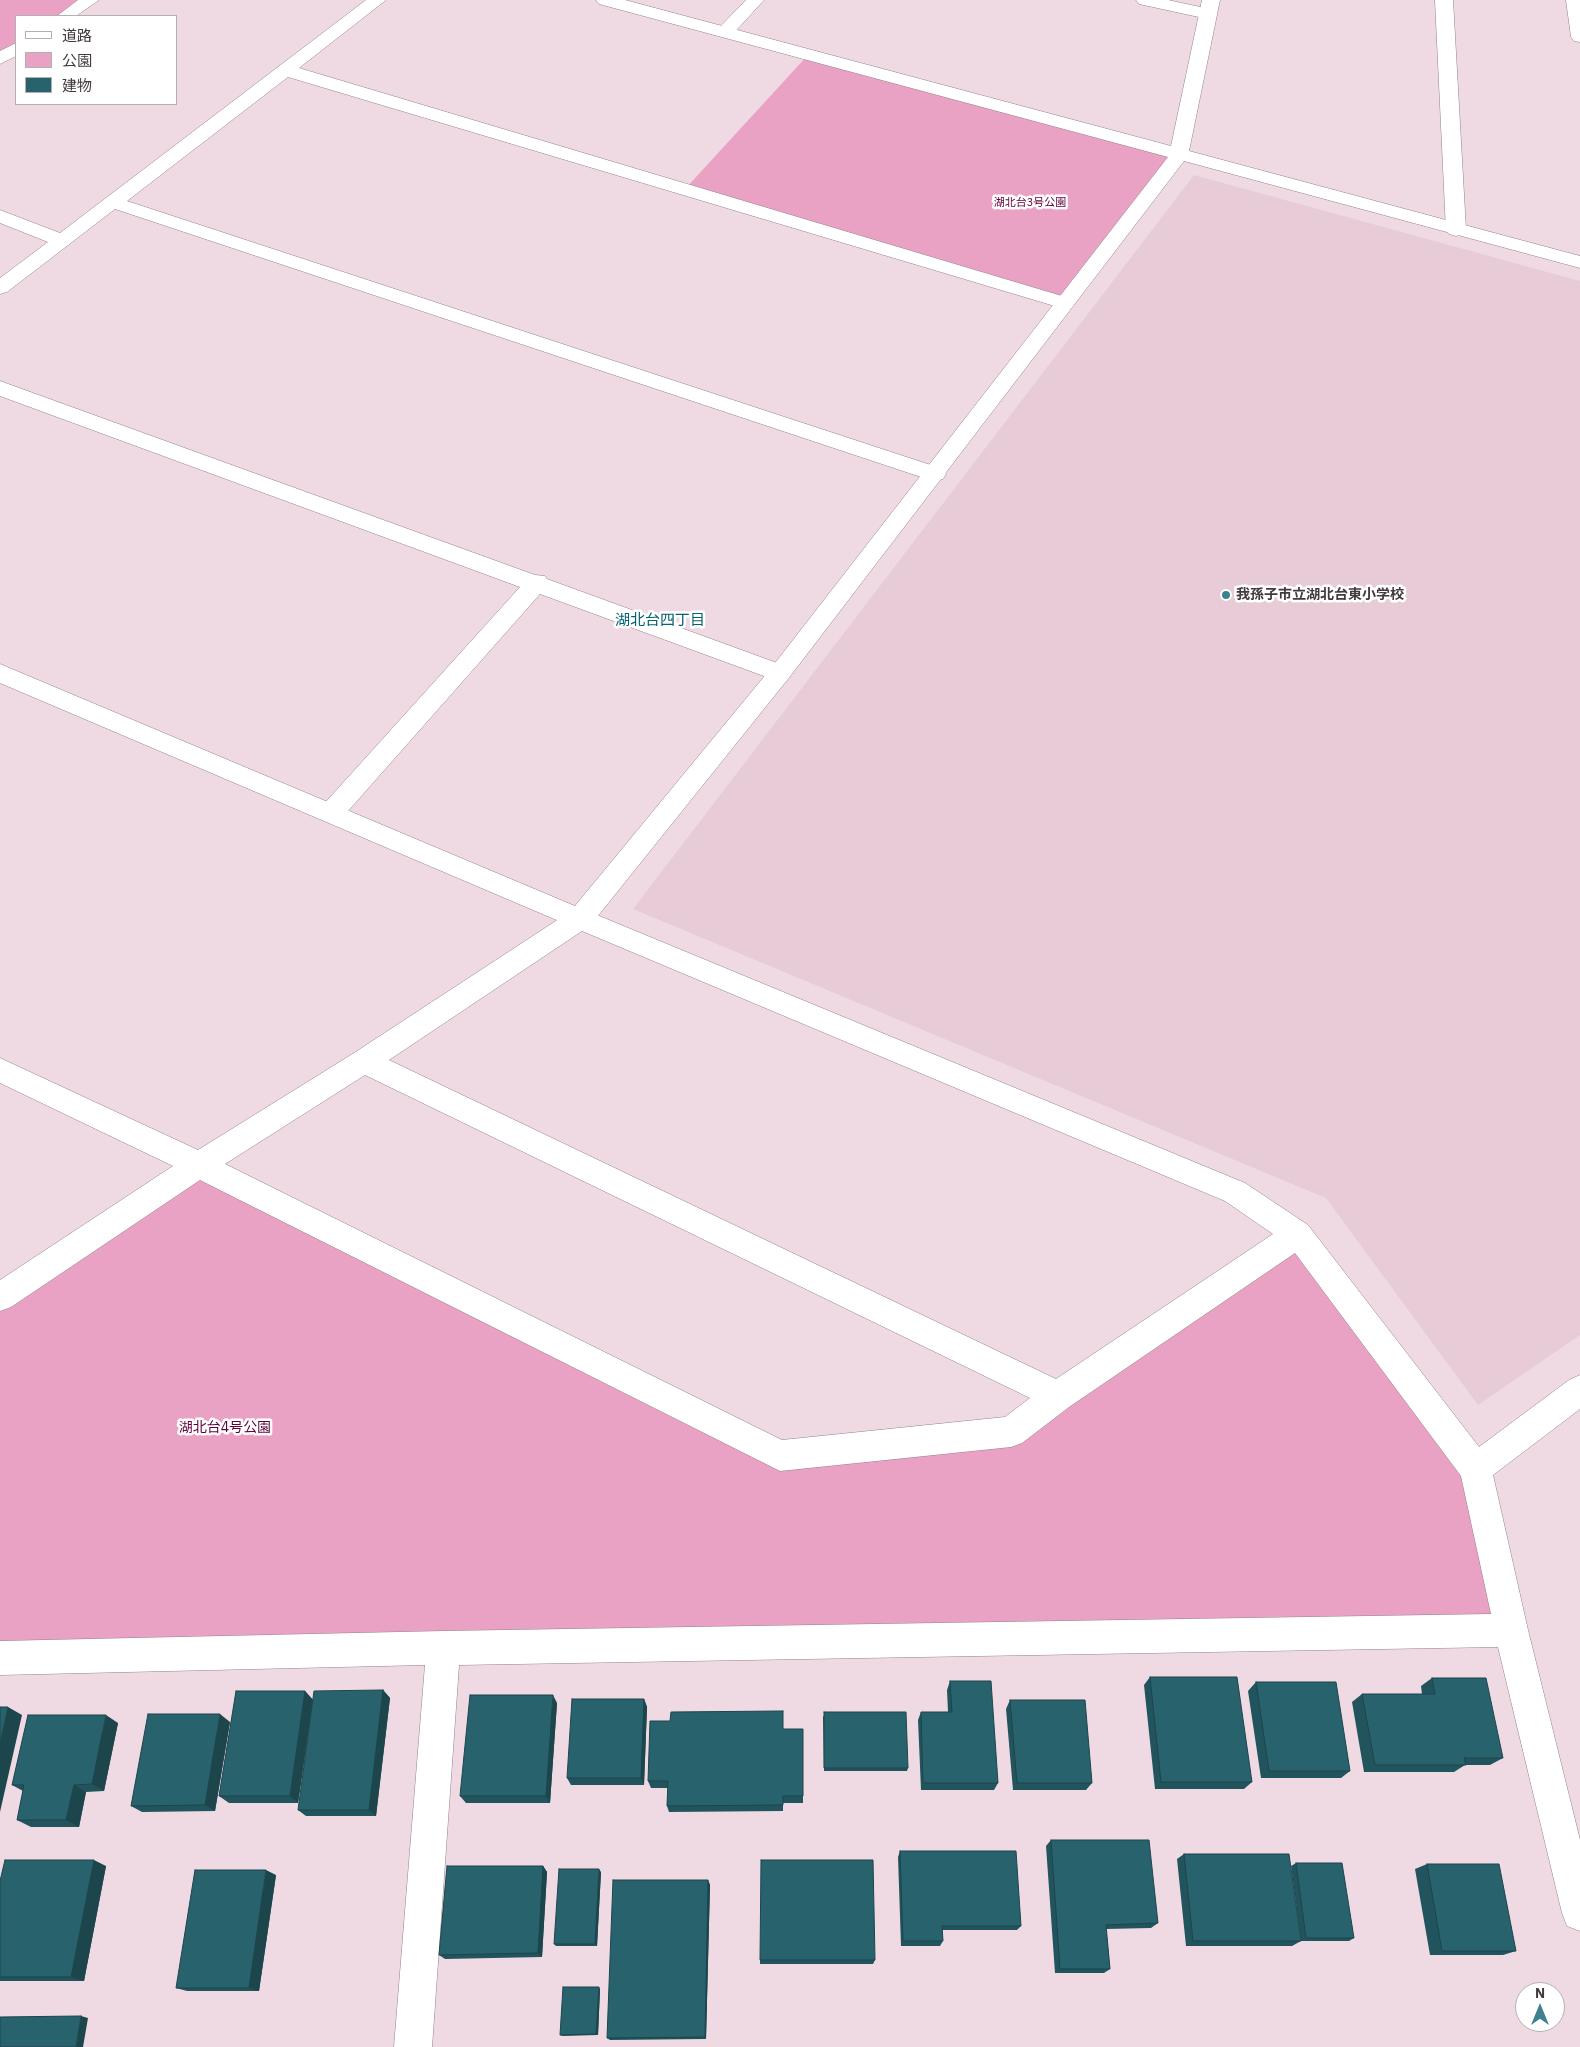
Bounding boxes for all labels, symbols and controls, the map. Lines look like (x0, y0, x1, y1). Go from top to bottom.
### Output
legend (15, 15, 178, 105)
text: 道路 (62, 26, 92, 45)
text: 公園 (62, 51, 92, 70)
text: 建物 (62, 76, 92, 95)
park label: 湖北台3号公園 (994, 196, 1066, 210)
place label: 我孫子市立湖北台東小学校 (1236, 587, 1404, 603)
marker: 我孫子市立湖北台東小学校 (1220, 589, 1232, 601)
district label: 湖北台四丁目 (615, 612, 705, 630)
park label: 湖北台4号公園 (179, 1420, 271, 1436)
north arrow (1515, 1982, 1565, 2032)
text: N (1535, 1984, 1545, 2002)

